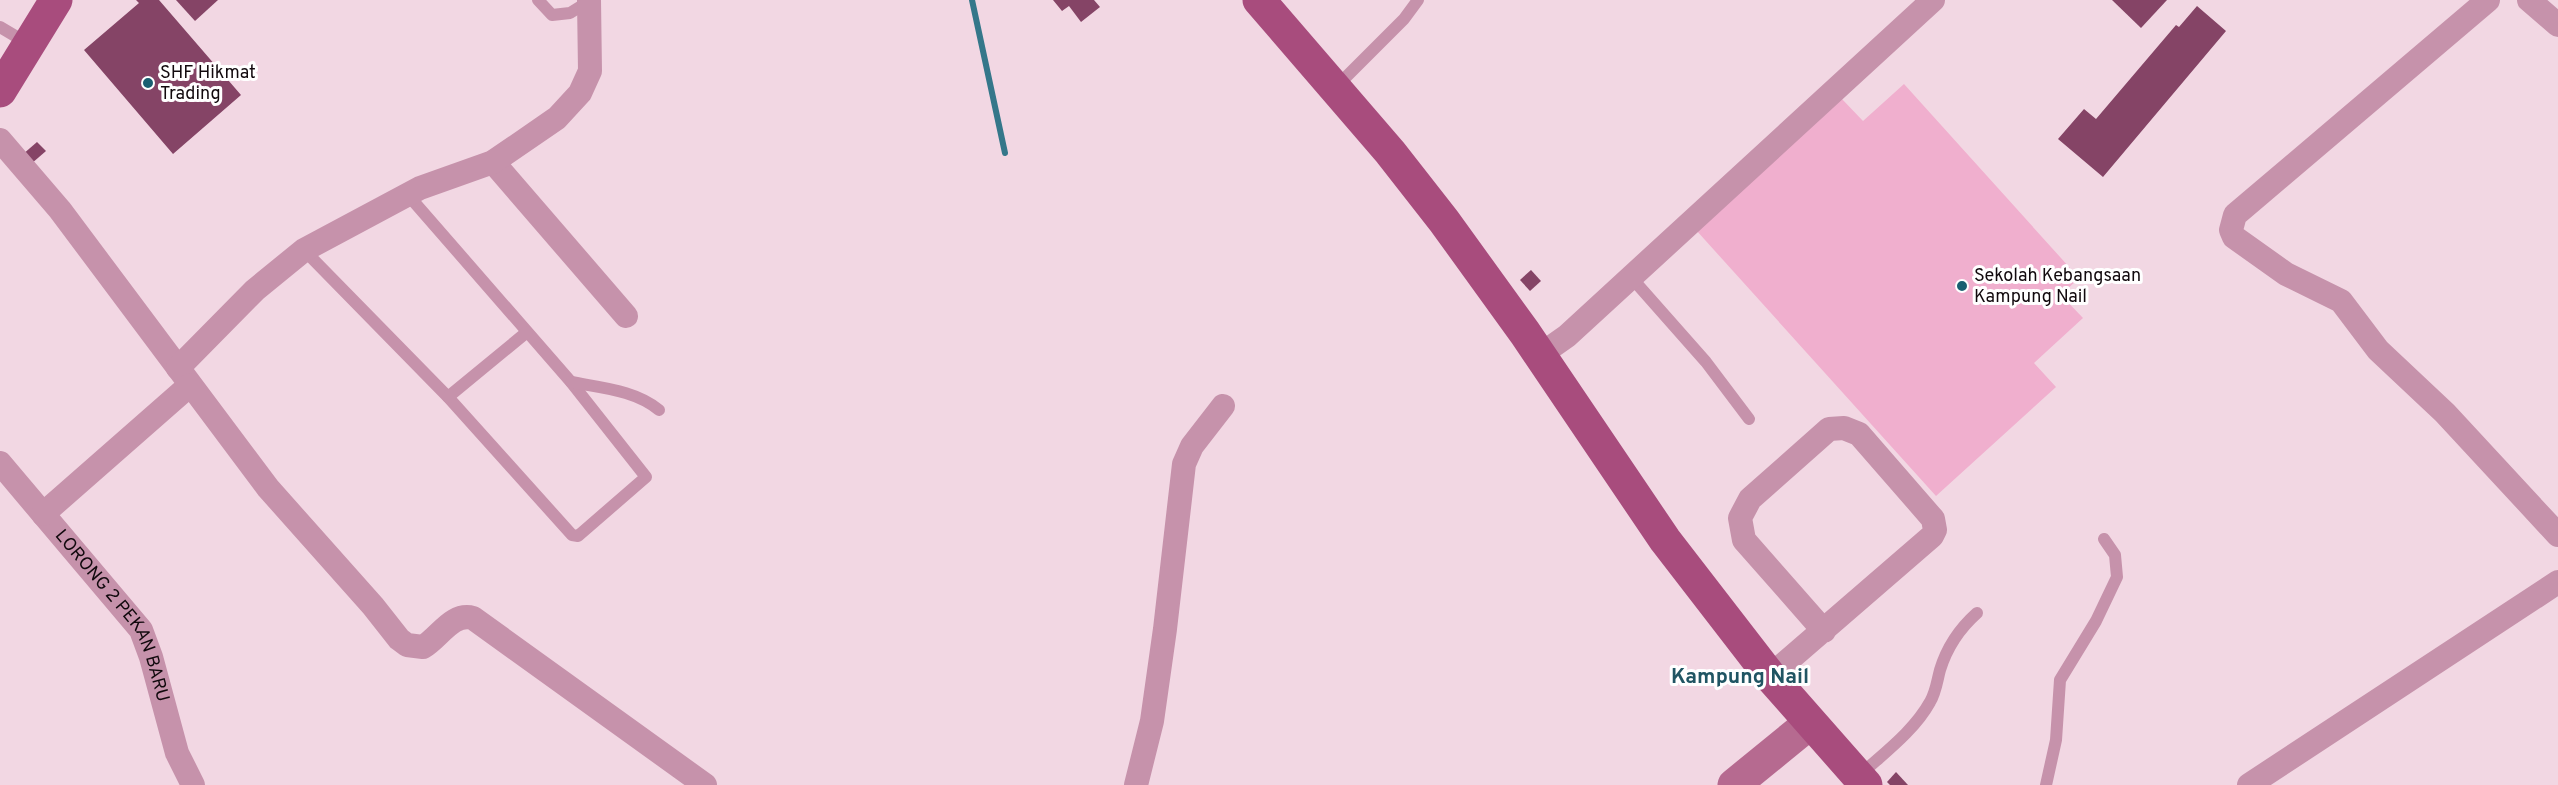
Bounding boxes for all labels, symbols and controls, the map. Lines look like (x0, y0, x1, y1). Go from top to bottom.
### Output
place label: SHF Hikmat Trading (160, 62, 256, 106)
marker: SHF Hikmat Trading (141, 76, 155, 90)
place label: Sekolah Kebangsaan Kampung Nail (1974, 265, 2141, 309)
marker: Sekolah Kebangsaan Kampung Nail (1955, 279, 1969, 293)
street label: LORONG 2 PEKAN BARU (50, 525, 174, 704)
district label: Kampung Nail (1671, 664, 1809, 691)

